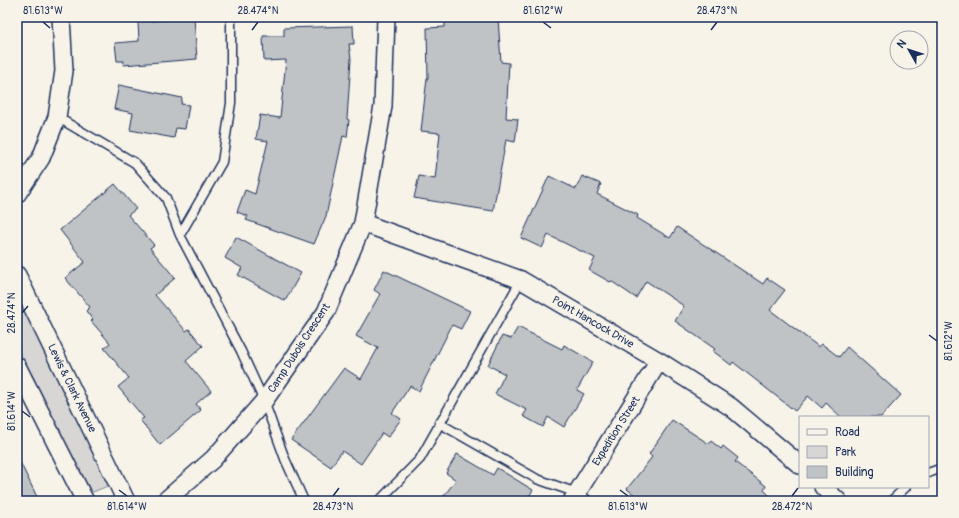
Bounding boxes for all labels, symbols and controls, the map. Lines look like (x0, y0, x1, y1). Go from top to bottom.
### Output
text: 81.613°W (23, 5, 63, 17)
text: 28.474°N (238, 5, 279, 17)
text: 81.612°W (523, 5, 563, 17)
text: 28.473°N (697, 5, 738, 17)
north arrow (889, 30, 929, 70)
text: N (894, 37, 909, 51)
text: 28.474°N (6, 292, 18, 333)
street label: Point Hancock Drive (550, 293, 637, 351)
street label: Camp Dubois Crescent (265, 300, 333, 395)
text: 81.612°W (943, 321, 955, 361)
street label: Lewis & Clark Avenue (45, 342, 99, 435)
text: 81.614°W (6, 391, 18, 431)
street label: Expedition Street (589, 393, 643, 468)
legend (799, 416, 929, 488)
text: Road (835, 425, 860, 440)
text: Park (835, 445, 856, 460)
text: Building (835, 465, 874, 480)
text: 81.614°W (107, 501, 147, 513)
text: 28.473°N (313, 501, 354, 513)
text: 81.613°W (608, 501, 648, 513)
text: 28.472°N (772, 501, 813, 513)

